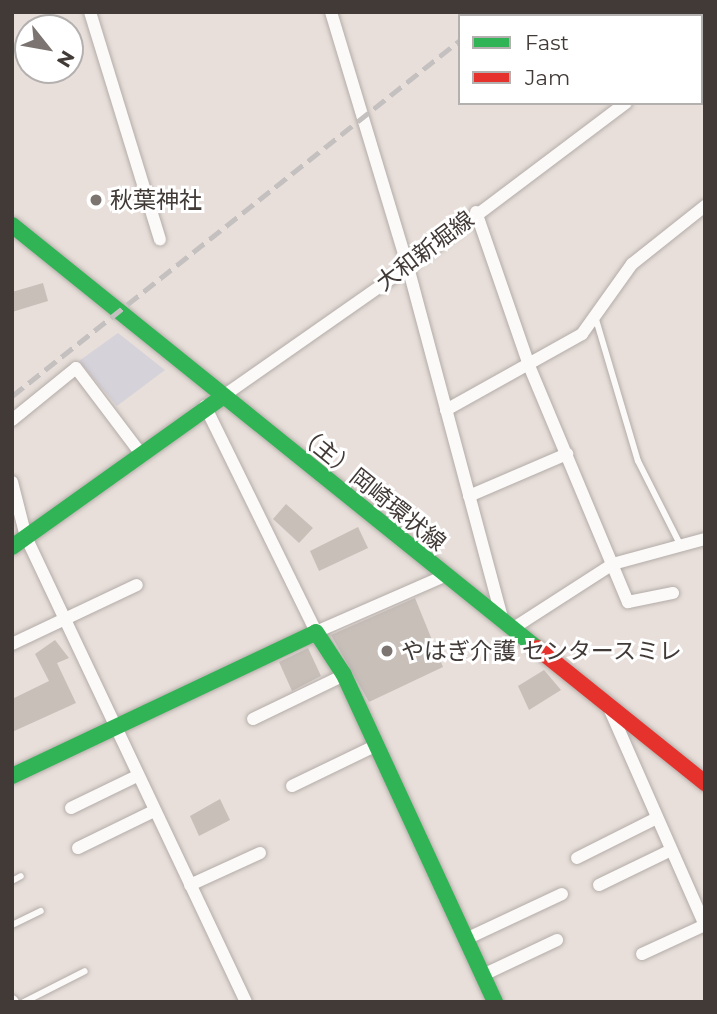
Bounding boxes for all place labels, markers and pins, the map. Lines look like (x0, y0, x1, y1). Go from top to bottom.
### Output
place label: 秋葉神社 (110, 186, 202, 214)
marker: 秋葉神社 (88, 192, 104, 208)
place label: やはぎ介護 センタースミレ (401, 637, 683, 665)
marker: やはぎ介護 センタースミレ (379, 643, 395, 659)

